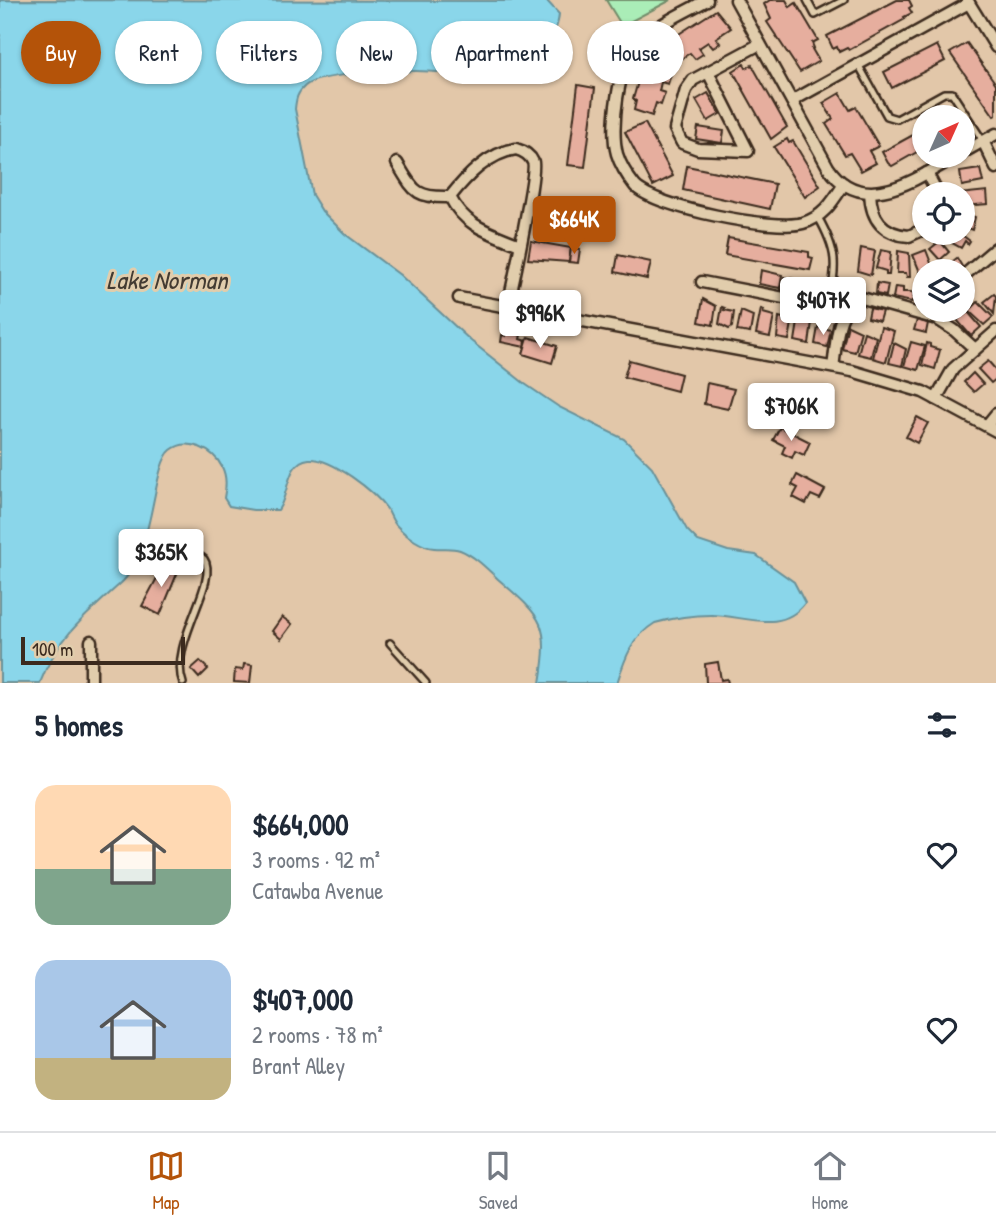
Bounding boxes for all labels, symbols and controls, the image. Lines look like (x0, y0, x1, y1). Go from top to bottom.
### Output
chip: Buy (21, 21, 101, 84)
chip: Rent (115, 21, 202, 84)
chip: Filters (216, 21, 322, 84)
chip: New (336, 21, 417, 84)
chip: Apartment (431, 21, 573, 84)
chip: House (587, 21, 684, 84)
north arrow (912, 105, 975, 168)
map controls (912, 105, 975, 322)
button: locate (912, 182, 975, 245)
pin: $664K (525, 196, 623, 256)
text: $664K (549, 203, 599, 234)
button: layers (912, 259, 975, 322)
water label: Lake Norman (107, 262, 230, 297)
pin: $407K (774, 278, 872, 337)
text: $407K (796, 284, 850, 315)
pin: $996K (491, 290, 589, 350)
text: $996K (515, 297, 565, 328)
pin: $706K (742, 384, 840, 443)
text: $706K (764, 390, 818, 421)
pin: $365K (112, 530, 210, 589)
text: $365K (135, 536, 187, 567)
scale bar (21, 634, 186, 666)
text: 100 m (32, 636, 73, 662)
text: 5 homes (35, 705, 123, 745)
icon: filters (923, 706, 961, 744)
text: $664,000 (252, 804, 349, 844)
icon: home (91, 813, 175, 897)
icon: heart (923, 836, 961, 874)
text: 3 rooms · 92 m² (252, 844, 380, 875)
text: Catawba Avenue (252, 875, 383, 906)
text: $407,000 (252, 979, 353, 1019)
icon: home (91, 988, 175, 1072)
icon: heart (923, 1011, 961, 1049)
text: 2 rooms · 78 m² (252, 1019, 383, 1050)
text: Brant Alley (252, 1050, 345, 1081)
tab: Map (147, 1147, 185, 1215)
tab: Saved (479, 1147, 517, 1215)
tab: Home (811, 1147, 849, 1215)

